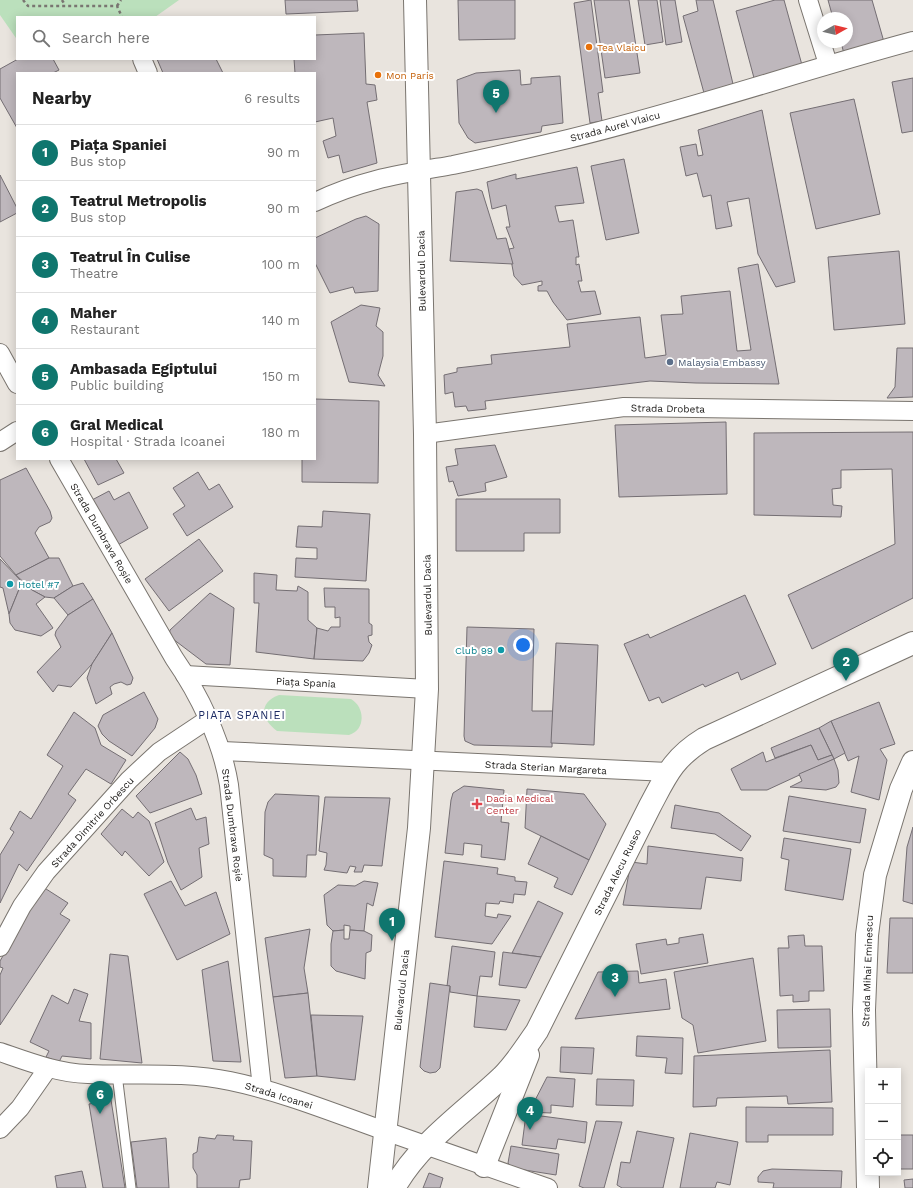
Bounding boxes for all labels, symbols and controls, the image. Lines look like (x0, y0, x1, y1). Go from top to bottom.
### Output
north arrow (817, 12, 853, 48)
search box (16, 16, 316, 60)
icon: search (30, 27, 52, 49)
text: Search here (62, 29, 150, 47)
marker: Tea Vlaicu (584, 42, 594, 52)
place label: Tea Vlaicu (597, 42, 646, 53)
marker: Mon Paris (373, 70, 383, 80)
place label: Mon Paris (386, 70, 434, 81)
pin: 5 (483, 80, 509, 113)
text: Nearby (32, 88, 91, 108)
text: 6 results (244, 91, 300, 106)
street label: Strada Aurel Vlaicu (569, 109, 661, 144)
text: Piața Spaniei (70, 136, 167, 154)
text: 1 (42, 145, 48, 160)
text: 90 m (267, 145, 300, 160)
text: Bus stop (70, 154, 126, 169)
text: Teatrul Metropolis (70, 192, 207, 210)
text: 2 (41, 201, 49, 216)
text: 90 m (267, 201, 300, 216)
text: Bus stop (70, 210, 126, 225)
street label: Bulevardul Dacia (415, 230, 428, 312)
text: Teatrul În Culise (70, 248, 191, 266)
text: 3 (41, 257, 49, 272)
text: 100 m (262, 257, 300, 272)
text: Theatre (70, 266, 118, 281)
text: Maher (70, 304, 117, 322)
text: 4 (41, 313, 49, 328)
text: 140 m (262, 313, 300, 328)
text: Restaurant (70, 322, 140, 337)
marker: Malaysia Embassy (665, 357, 675, 367)
place label: Malaysia Embassy (678, 357, 766, 368)
text: Ambasada Egiptului (70, 360, 217, 378)
text: 5 (41, 369, 49, 384)
text: 150 m (262, 369, 300, 384)
text: Public building (70, 378, 163, 393)
street label: Strada Drobeta (631, 402, 705, 415)
text: Gral Medical (70, 416, 163, 434)
text: 6 (41, 425, 49, 440)
text: 180 m (262, 425, 300, 440)
text: Hospital · Strada Icoanei (70, 434, 225, 449)
street label: Strada Dumbrava Roșie (68, 481, 135, 586)
street label: Bulevardul Dacia (421, 554, 434, 636)
marker: Hotel #7 (5, 579, 15, 589)
place label: Hotel #7 (18, 579, 60, 590)
your location (513, 635, 533, 655)
place label: Club 99 (455, 645, 493, 656)
marker: Club 99 (496, 645, 506, 655)
pin: 2 (833, 648, 859, 681)
street label: Piața Spania (276, 675, 337, 690)
district label: PIAȚA SPANIEI (198, 709, 286, 722)
street label: Strada Sterian Margareta (485, 759, 608, 776)
street label: Strada Dumbrava Roșie (220, 768, 245, 883)
street label: Strada Dimitrie Orbescu (49, 775, 136, 870)
place label: Dacia Medical Center (486, 793, 553, 816)
marker: Dacia Medical Center (471, 798, 483, 810)
street label: Strada Alecu Russo (592, 827, 643, 917)
pin: 1 (379, 908, 405, 941)
street label: Strada Mihai Eminescu (860, 915, 875, 1027)
street label: Bulevardul Dacia (392, 949, 411, 1031)
pin: 3 (602, 964, 628, 997)
map controls (865, 1068, 901, 1176)
button: + (865, 1068, 901, 1104)
street label: Strada Icoanei (244, 1080, 314, 1111)
pin: 6 (87, 1081, 113, 1114)
pin: 4 (517, 1097, 543, 1130)
button: − (865, 1104, 901, 1140)
button: locate (865, 1140, 901, 1176)

